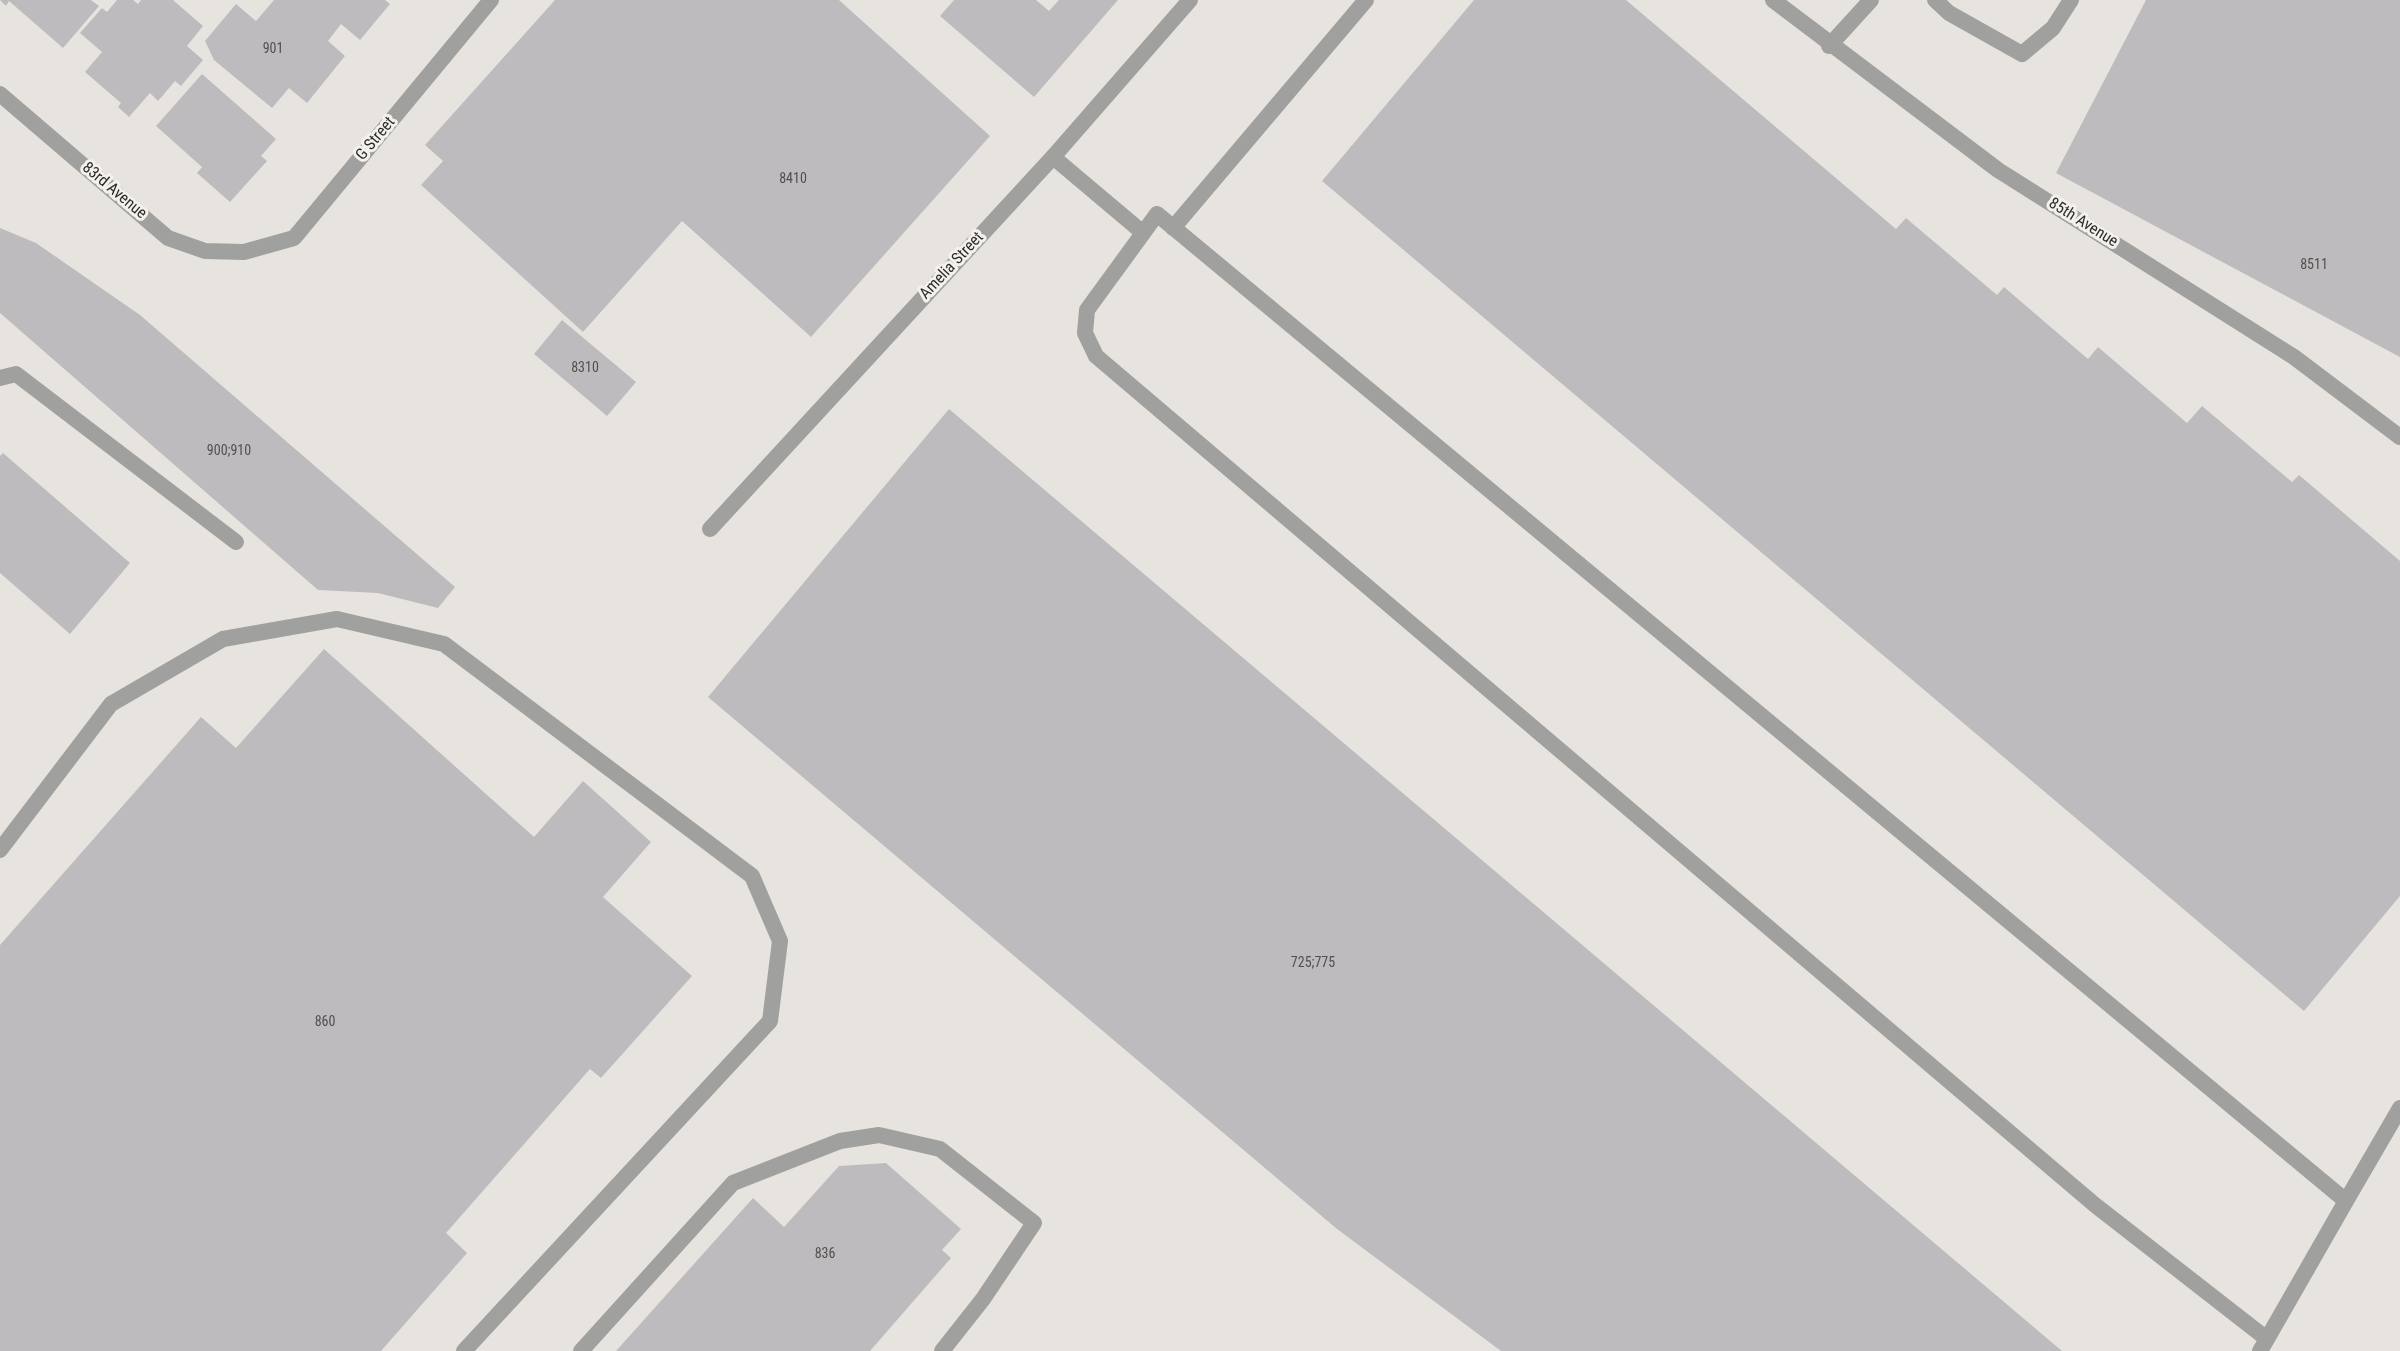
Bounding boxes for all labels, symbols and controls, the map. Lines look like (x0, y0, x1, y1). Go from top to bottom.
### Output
house number: 901 (263, 41, 283, 57)
street label: G Street (352, 113, 400, 165)
street label: 83rd Avenue (78, 159, 150, 223)
house number: 8410 (779, 171, 807, 187)
street label: 85th Avenue (2045, 194, 2121, 252)
street label: Amelia Street (916, 228, 988, 304)
house number: 8511 (2300, 257, 2328, 273)
house number: 8310 (571, 360, 599, 376)
house number: 900;910 (207, 443, 251, 459)
house number: 725;775 (1291, 955, 1335, 971)
house number: 860 (315, 1014, 335, 1030)
house number: 836 (815, 1246, 835, 1262)

